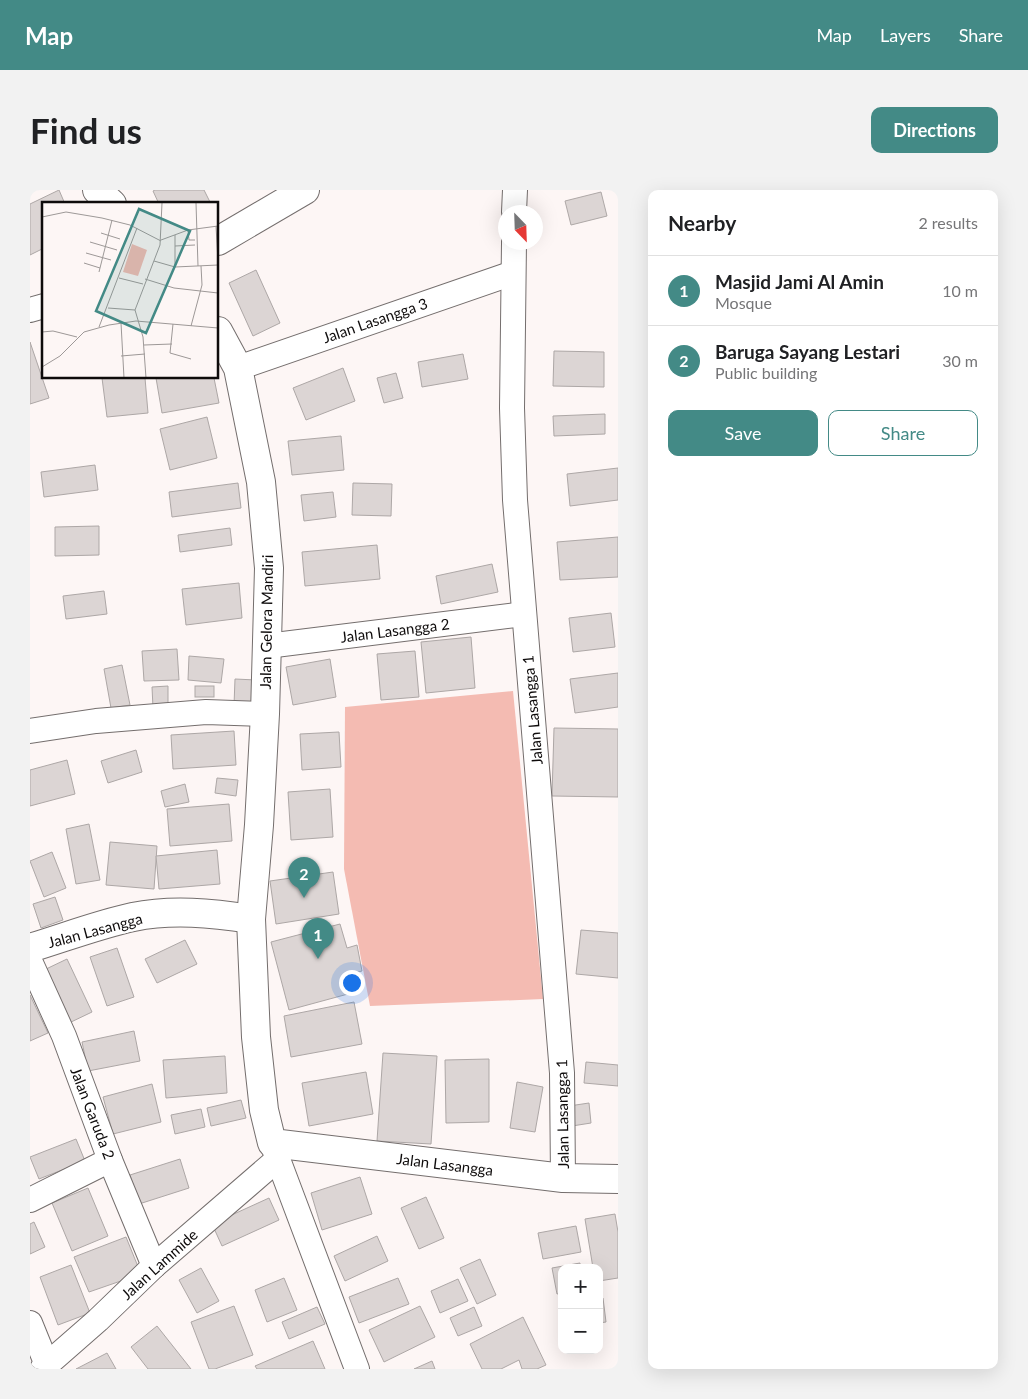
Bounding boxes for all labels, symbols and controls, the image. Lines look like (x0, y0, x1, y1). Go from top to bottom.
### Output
text: Map (25, 21, 73, 50)
text: Map (816, 24, 852, 46)
text: Layers (880, 24, 931, 46)
text: Share (959, 24, 1003, 46)
button: Directions (871, 107, 998, 153)
text: Find us (30, 109, 142, 151)
inset map (42, 202, 219, 379)
north arrow (498, 205, 543, 250)
text: Nearby (668, 210, 736, 235)
text: 2 results (918, 213, 978, 232)
text: Masjid Jami Al Amin (715, 270, 884, 293)
text: 1 (679, 281, 689, 300)
text: 10 m (942, 281, 978, 300)
text: Mosque (715, 293, 772, 312)
street label: Jalan Lasangga 3 (320, 294, 430, 346)
text: Baruga Sayang Lestari (715, 340, 900, 363)
text: 2 (679, 351, 689, 370)
text: 30 m (942, 351, 978, 370)
text: Public building (715, 363, 817, 382)
button: Save (668, 410, 818, 456)
button: Share (828, 410, 978, 456)
street label: Jalan Gelora Mandiri (256, 554, 276, 690)
street label: Jalan Lasangga 2 (339, 614, 451, 646)
street label: Jalan Lasangga 1 (518, 655, 546, 765)
pin: 2 (288, 857, 320, 898)
street label: Jalan Lasangga (46, 909, 144, 951)
pin: 1 (302, 918, 334, 959)
your location (339, 970, 365, 996)
street label: Jalan Lasangga 1 (552, 1059, 572, 1169)
street label: Jalan Garuda 2 (67, 1064, 119, 1162)
street label: Jalan Lasangga (396, 1149, 494, 1179)
street label: Jalan Lammide (117, 1225, 201, 1303)
map controls (558, 1264, 603, 1354)
button: + (558, 1264, 603, 1309)
button: − (558, 1309, 603, 1354)

